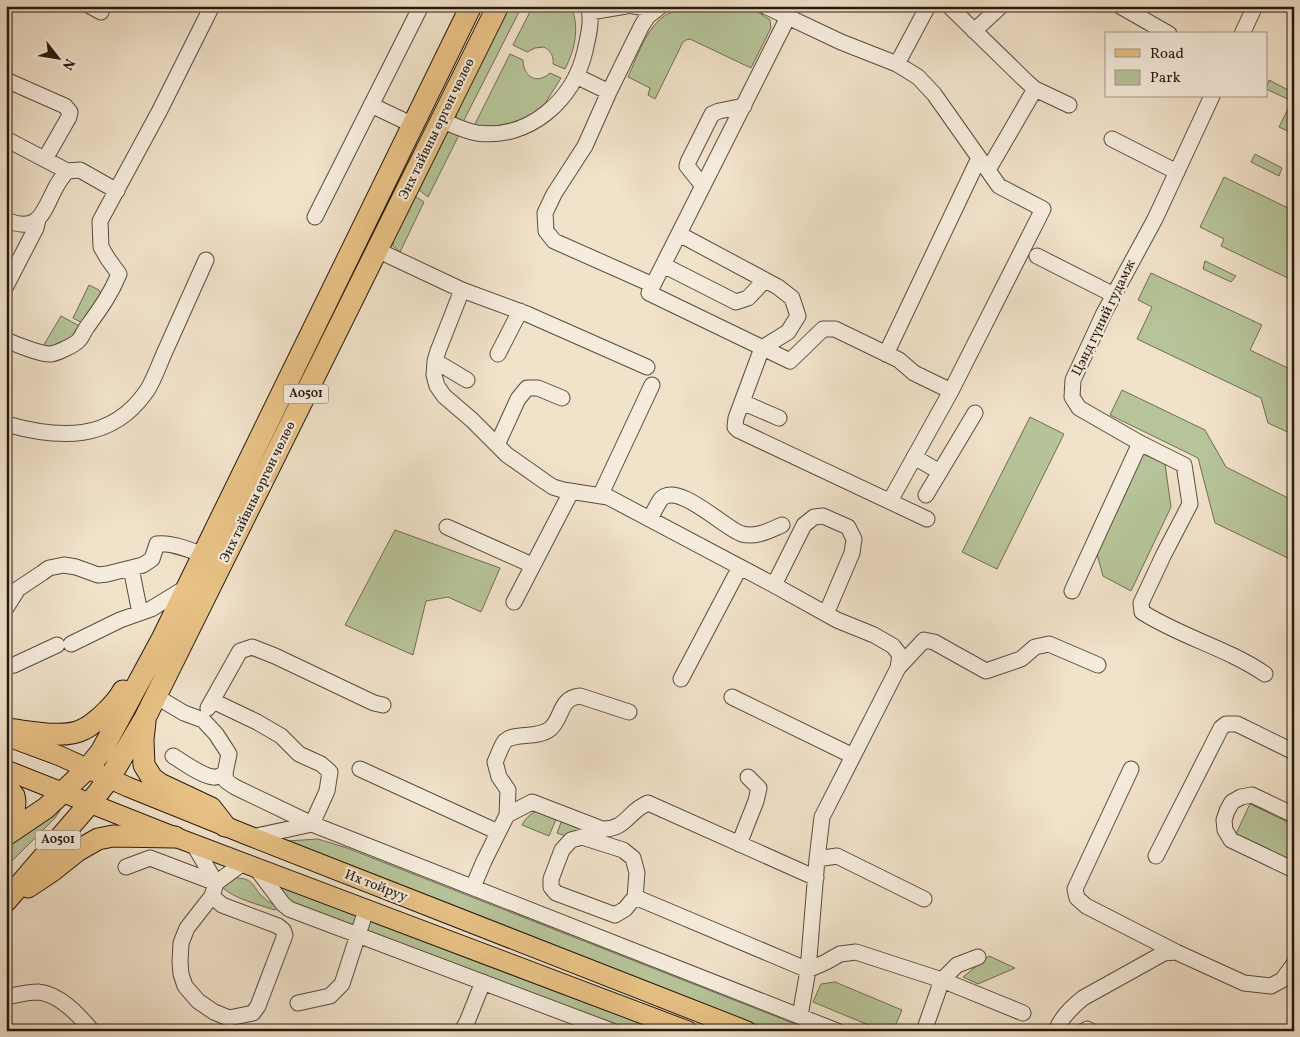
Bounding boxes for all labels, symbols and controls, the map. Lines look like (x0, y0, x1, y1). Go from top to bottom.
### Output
north arrow (32, 32, 82, 82)
legend (1105, 32, 1268, 98)
text: Road (1150, 44, 1184, 65)
text: N (57, 55, 79, 73)
street label: Энх тайвны өргөн чөлөө (394, 55, 480, 203)
text: Park (1150, 68, 1181, 89)
street label: Цэнд гүний гудамж (1068, 257, 1140, 379)
road number: A0501 (284, 384, 328, 404)
street label: Энх тайвны өргөн чөлөө (215, 418, 301, 566)
road number: A0501 (36, 830, 80, 850)
street label: Их тойруу (342, 865, 411, 907)

